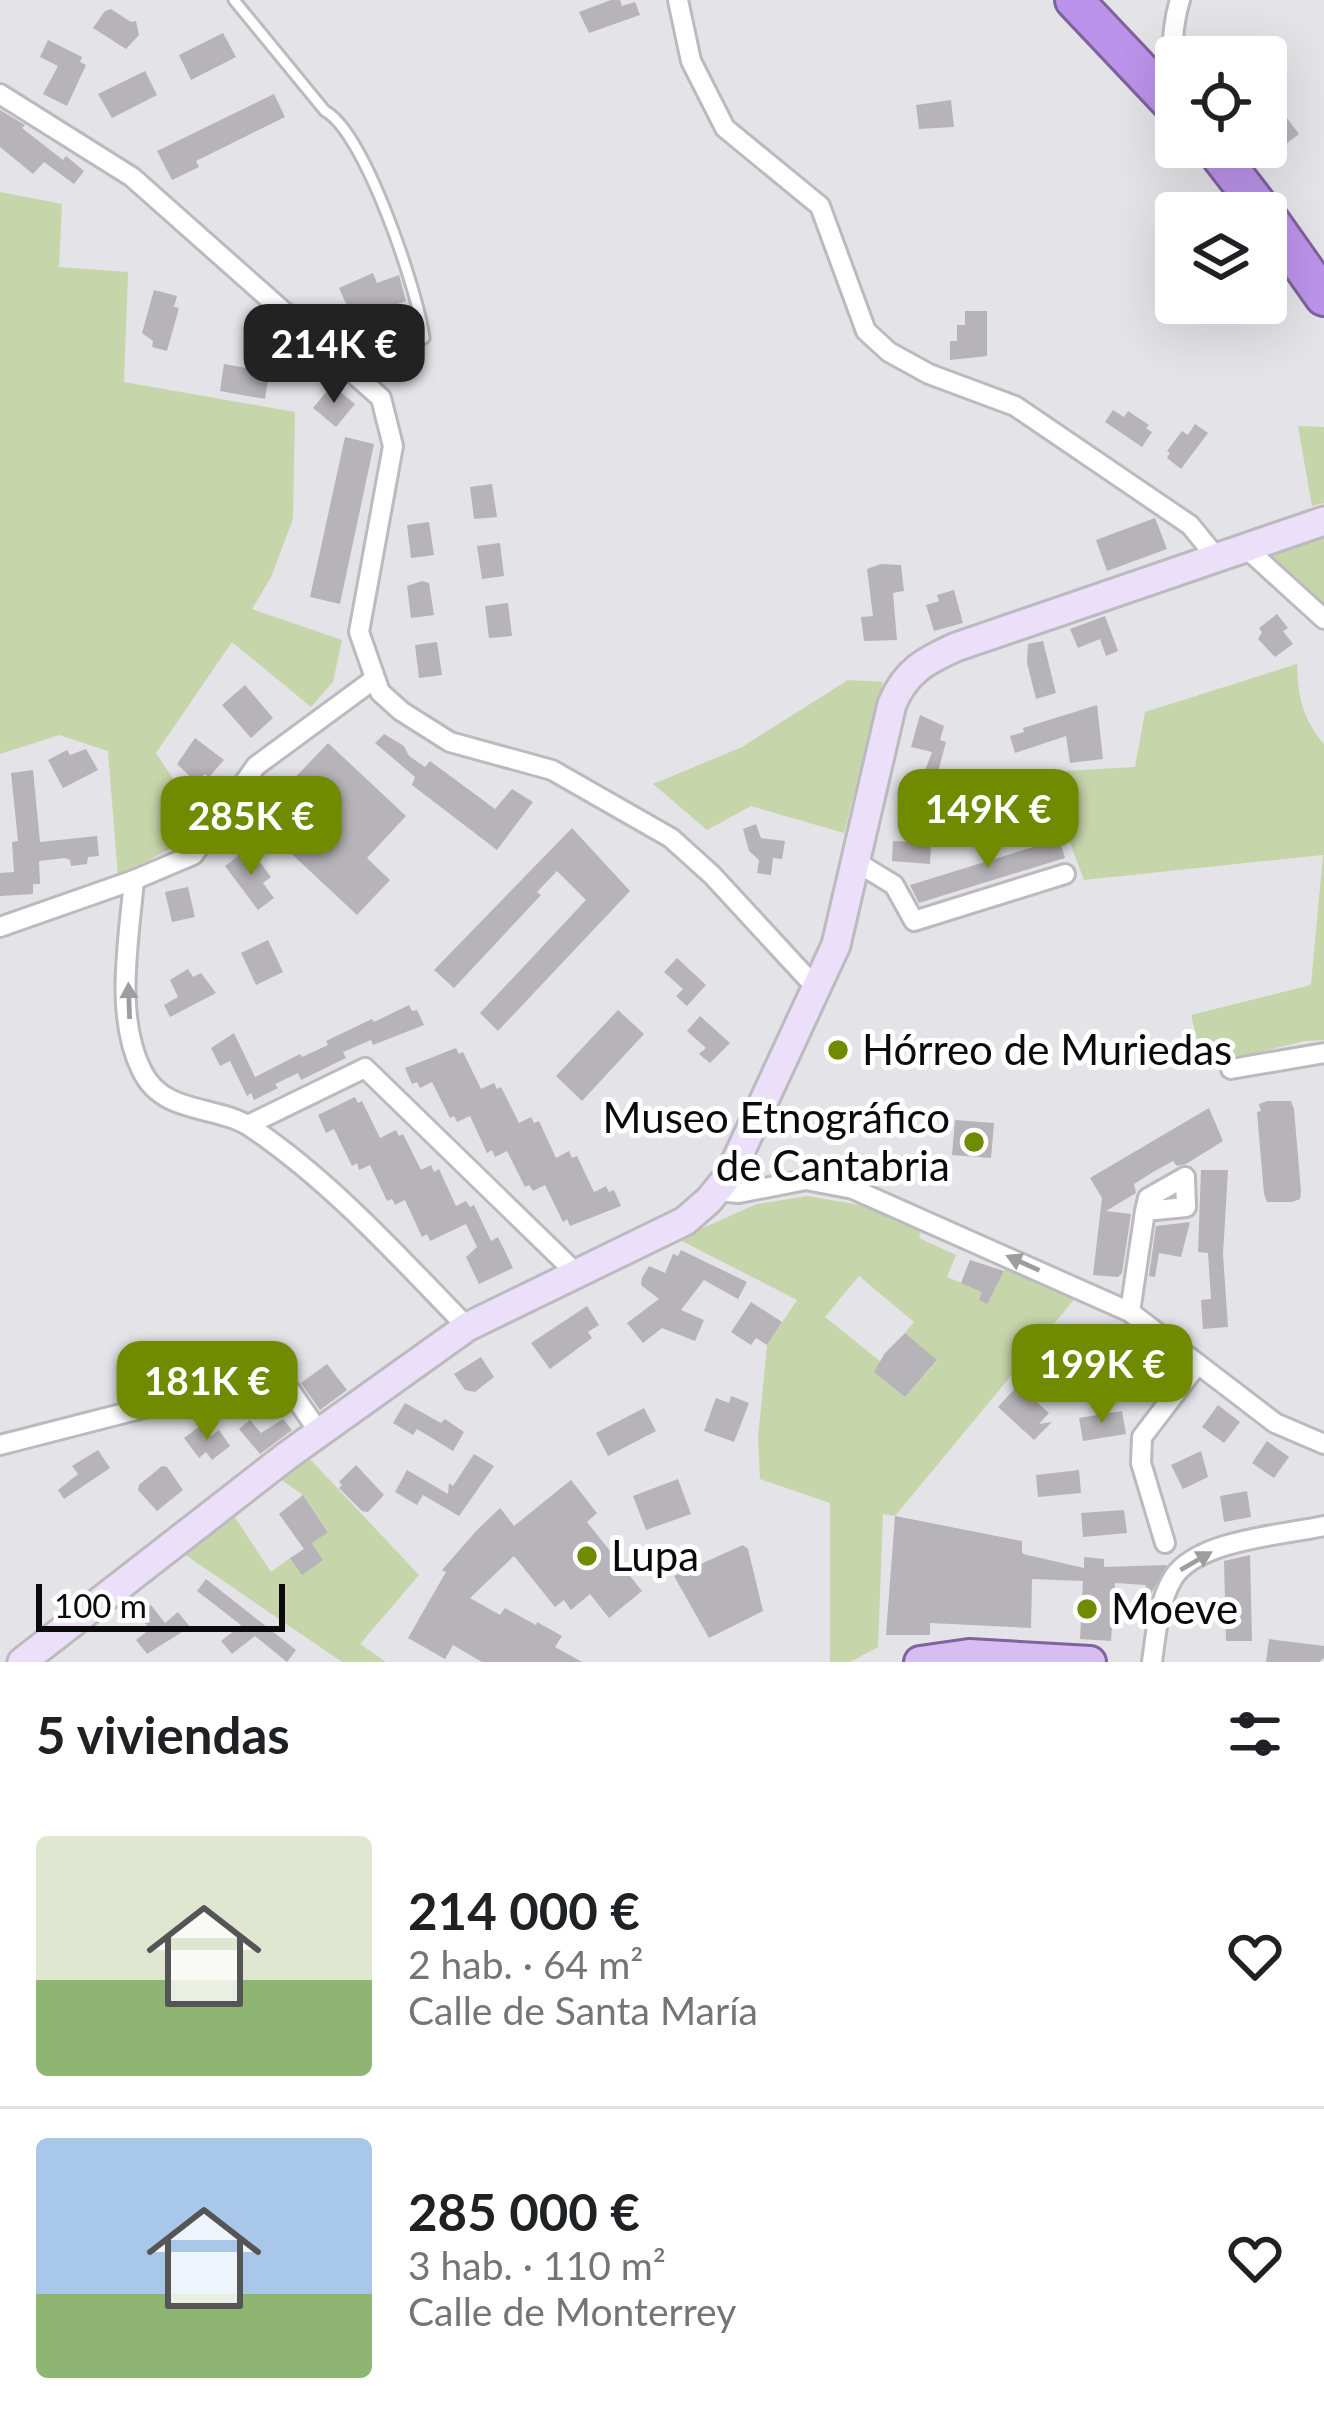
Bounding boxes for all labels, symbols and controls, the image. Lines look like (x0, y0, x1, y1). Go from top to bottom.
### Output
map controls (1155, 36, 1287, 324)
button: locate (1155, 36, 1287, 168)
button: layers (1155, 192, 1287, 324)
pin: 214K € (236, 304, 432, 406)
text: 214K € (271, 320, 397, 366)
pin: 149K € (890, 769, 1086, 871)
pin: 285K € (153, 776, 349, 878)
text: 149K € (925, 785, 1051, 831)
text: 285K € (188, 792, 314, 838)
one-way arrow (119, 981, 138, 1019)
place label: Hórreo de Muriedas (862, 1024, 1232, 1074)
marker: Hórreo de Muriedas (825, 1037, 851, 1063)
place label: Museo Etnográfico de Cantabria (603, 1092, 950, 1190)
marker: Museo Etnográfico de Cantabria (961, 1129, 987, 1155)
one-way arrow (1006, 1253, 1041, 1273)
pin: 199K € (1004, 1324, 1200, 1426)
text: 199K € (1039, 1340, 1165, 1386)
pin: 181K € (109, 1341, 305, 1443)
text: 181K € (144, 1357, 270, 1403)
place label: Lupa (611, 1530, 699, 1580)
marker: Lupa (574, 1543, 600, 1569)
one-way arrow (1179, 1551, 1213, 1572)
scale bar (36, 1578, 285, 1631)
place label: Moeve (1111, 1583, 1238, 1633)
text: 100 m (54, 1585, 147, 1625)
marker: Moeve (1074, 1596, 1100, 1622)
icon: filters (1222, 1701, 1288, 1767)
text: 5 viviendas (36, 1704, 290, 1765)
text: 214 000 € (408, 1880, 640, 1941)
icon: home (132, 1884, 276, 2028)
icon: heart (1222, 1923, 1288, 1989)
text: 2 hab. · 64 m² (408, 1941, 643, 1987)
text: Calle de Santa María (408, 1987, 758, 2033)
text: 285 000 € (408, 2181, 640, 2242)
icon: home (132, 2186, 276, 2330)
icon: heart (1222, 2225, 1288, 2291)
text: 3 hab. · 110 m² (408, 2242, 666, 2288)
text: Calle de Monterrey (408, 2288, 736, 2334)

